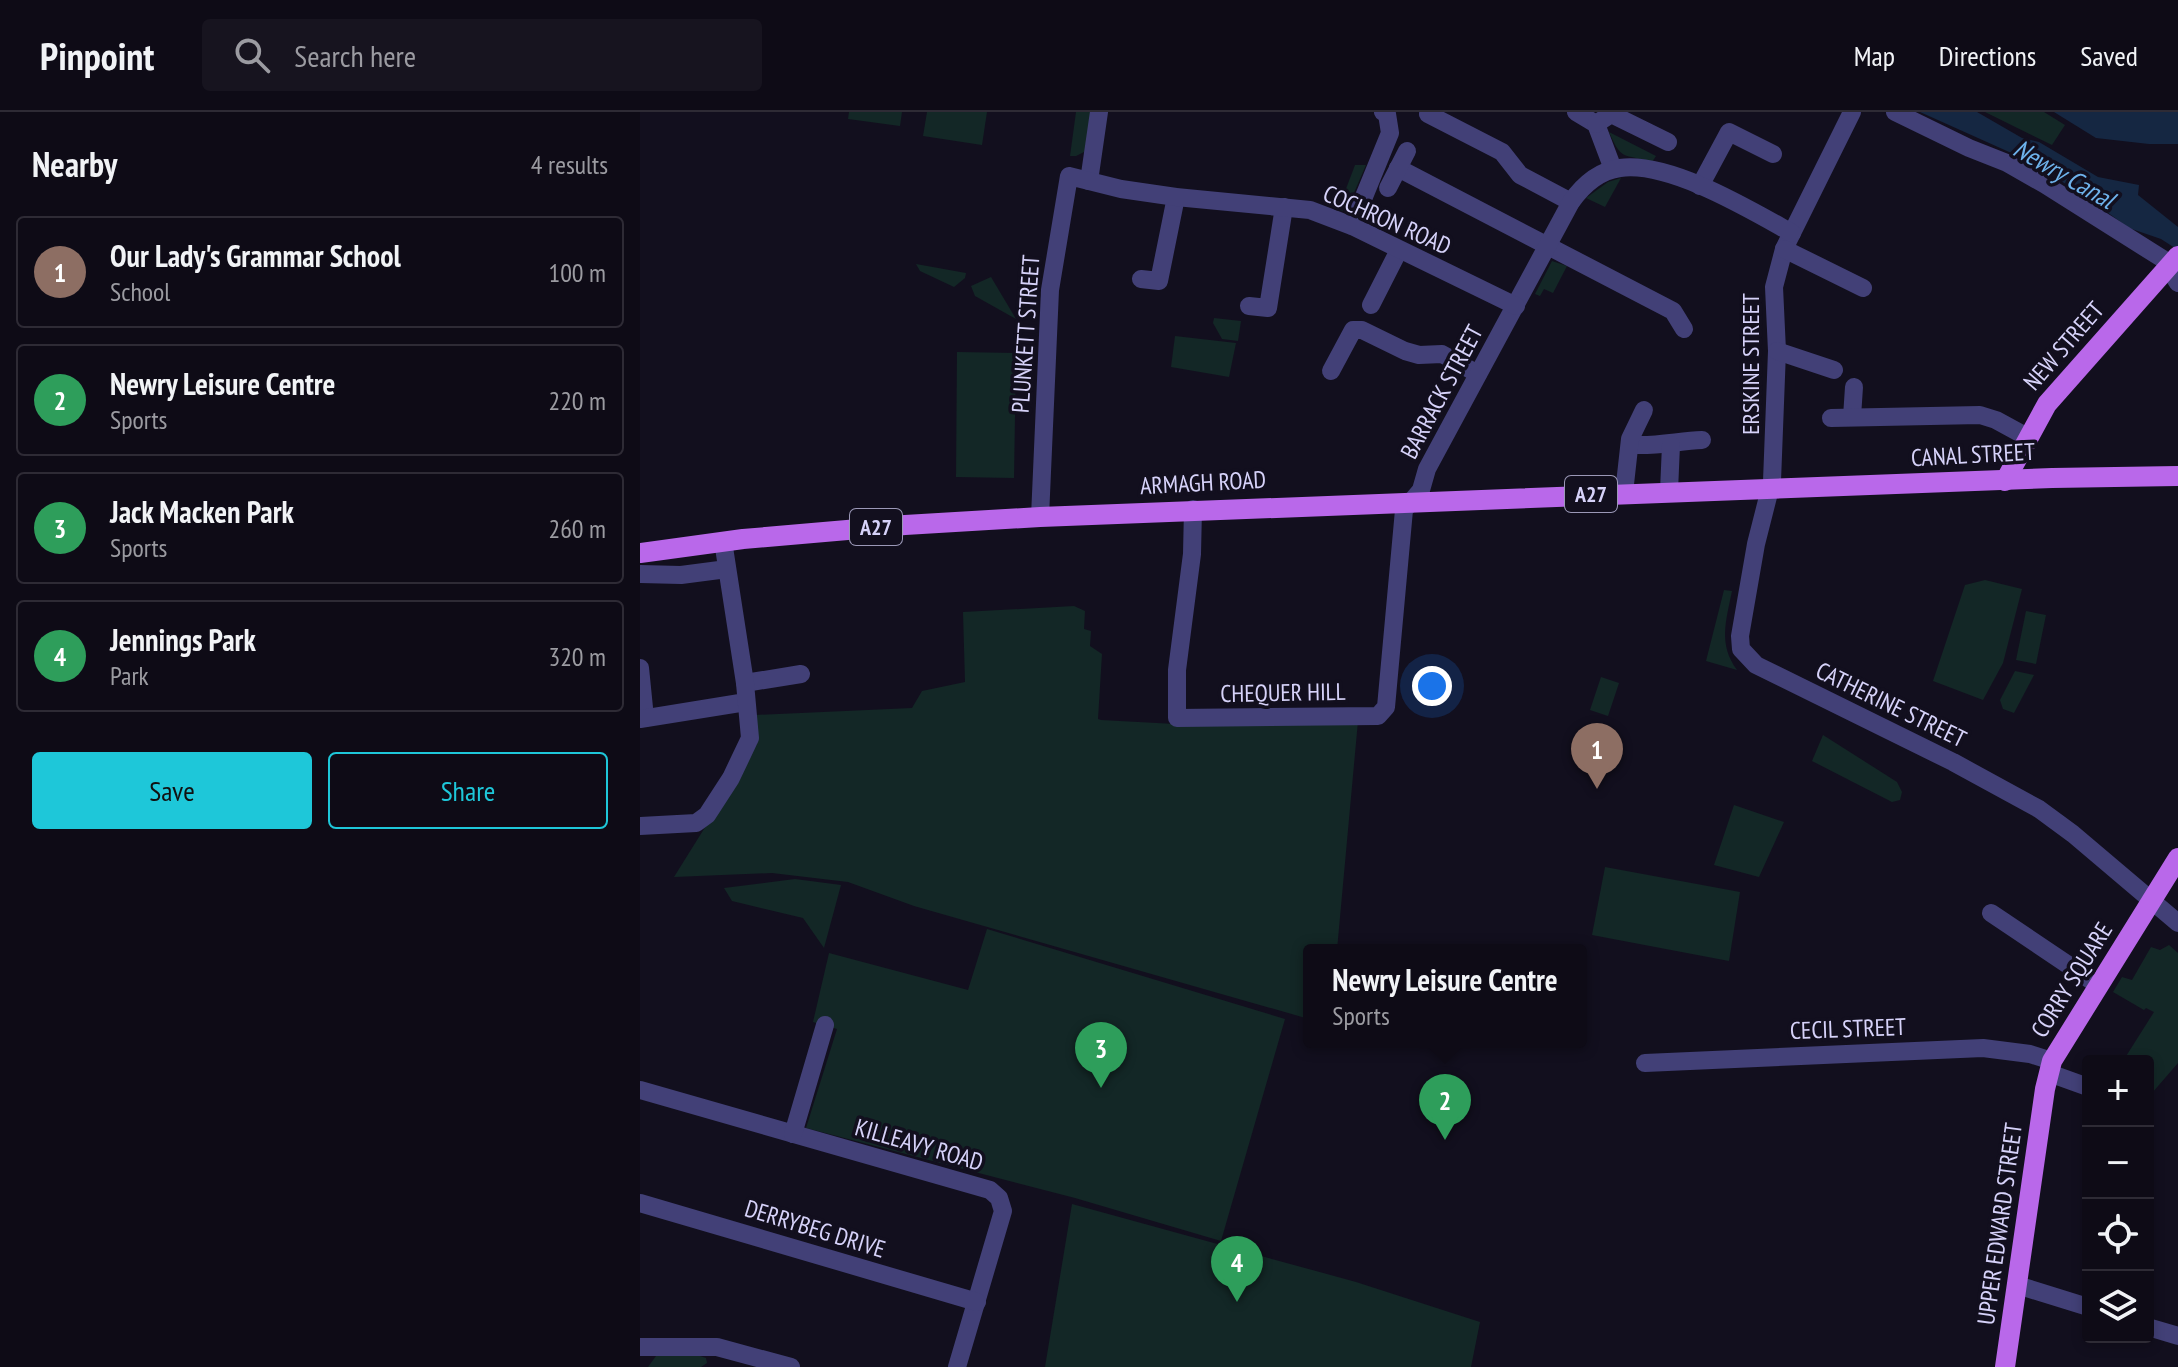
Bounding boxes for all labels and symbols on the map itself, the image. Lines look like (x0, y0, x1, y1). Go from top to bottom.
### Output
water label: Newry Canal (2008, 131, 2123, 217)
street label: COCHRON ROAD (1318, 178, 1456, 262)
street label: PLUNKETT STREET (1005, 254, 1047, 414)
street label: ERSKINE STREET (1735, 293, 1766, 435)
street label: NEW STREET (2017, 295, 2111, 397)
street label: BARRACK STREET (1393, 319, 1490, 464)
street label: CANAL STREET (1910, 436, 2036, 473)
street label: ARMAGH ROAD (1139, 464, 1267, 501)
road number: A27 (1565, 476, 1617, 512)
road number: A27 (850, 509, 902, 545)
street label: CATHERINE STREET (1811, 655, 1972, 754)
your location (1412, 666, 1452, 706)
street label: CHEQUER HILL (1220, 676, 1346, 709)
pin: 1 (1571, 723, 1623, 789)
street label: CORRY SQUARE (2024, 916, 2119, 1043)
street label: CECIL STREET (1790, 1011, 1907, 1046)
pin: 3 (1075, 1022, 1127, 1088)
pin: 2 (1419, 1074, 1471, 1140)
street label: KILLEAVY ROAD (851, 1111, 987, 1178)
street label: UPPER EDWARD STREET (1970, 1121, 2029, 1327)
street label: DERRYBEG DRIVE (741, 1192, 889, 1265)
pin: 4 (1211, 1236, 1263, 1302)

